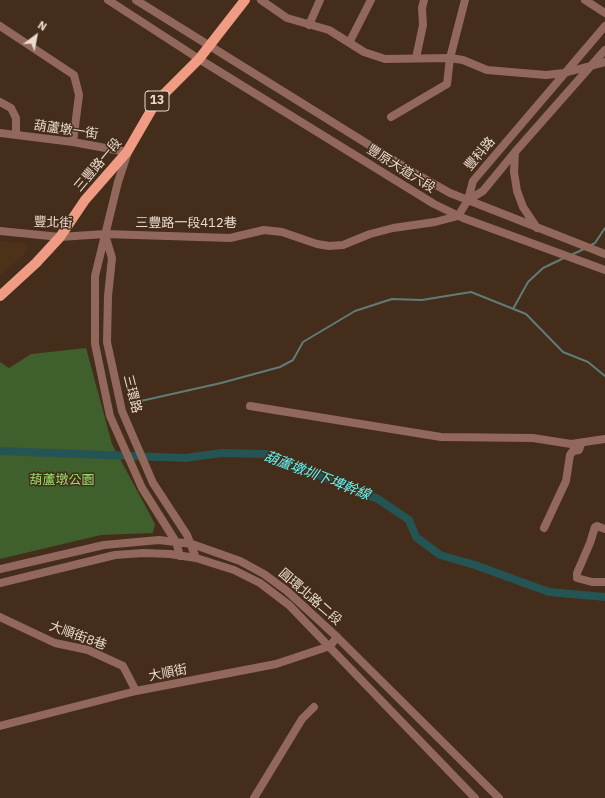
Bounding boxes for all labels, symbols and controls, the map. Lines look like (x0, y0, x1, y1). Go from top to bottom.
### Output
north arrow (16, 16, 56, 56)
text: N (35, 18, 49, 34)
road number: 13 (145, 91, 169, 111)
street label: 葫蘆墩一街 (33, 118, 99, 142)
street label: 豐科路 (461, 134, 499, 174)
street label: 三豐路一段 (71, 135, 125, 195)
street label: 豐原大道六段 (364, 142, 438, 196)
street label: 豐北街 (33, 215, 73, 231)
street label: 三豐路一段412巷 (135, 215, 237, 231)
street label: 三環路 (120, 373, 144, 415)
water label: 葫蘆墩圳下埤幹線 (262, 448, 372, 504)
park label: 葫蘆墩公園 (30, 472, 94, 488)
street label: 圓環北路二段 (275, 566, 345, 628)
street label: 大順街8巷 (47, 618, 109, 654)
street label: 大順街 (147, 662, 189, 684)

